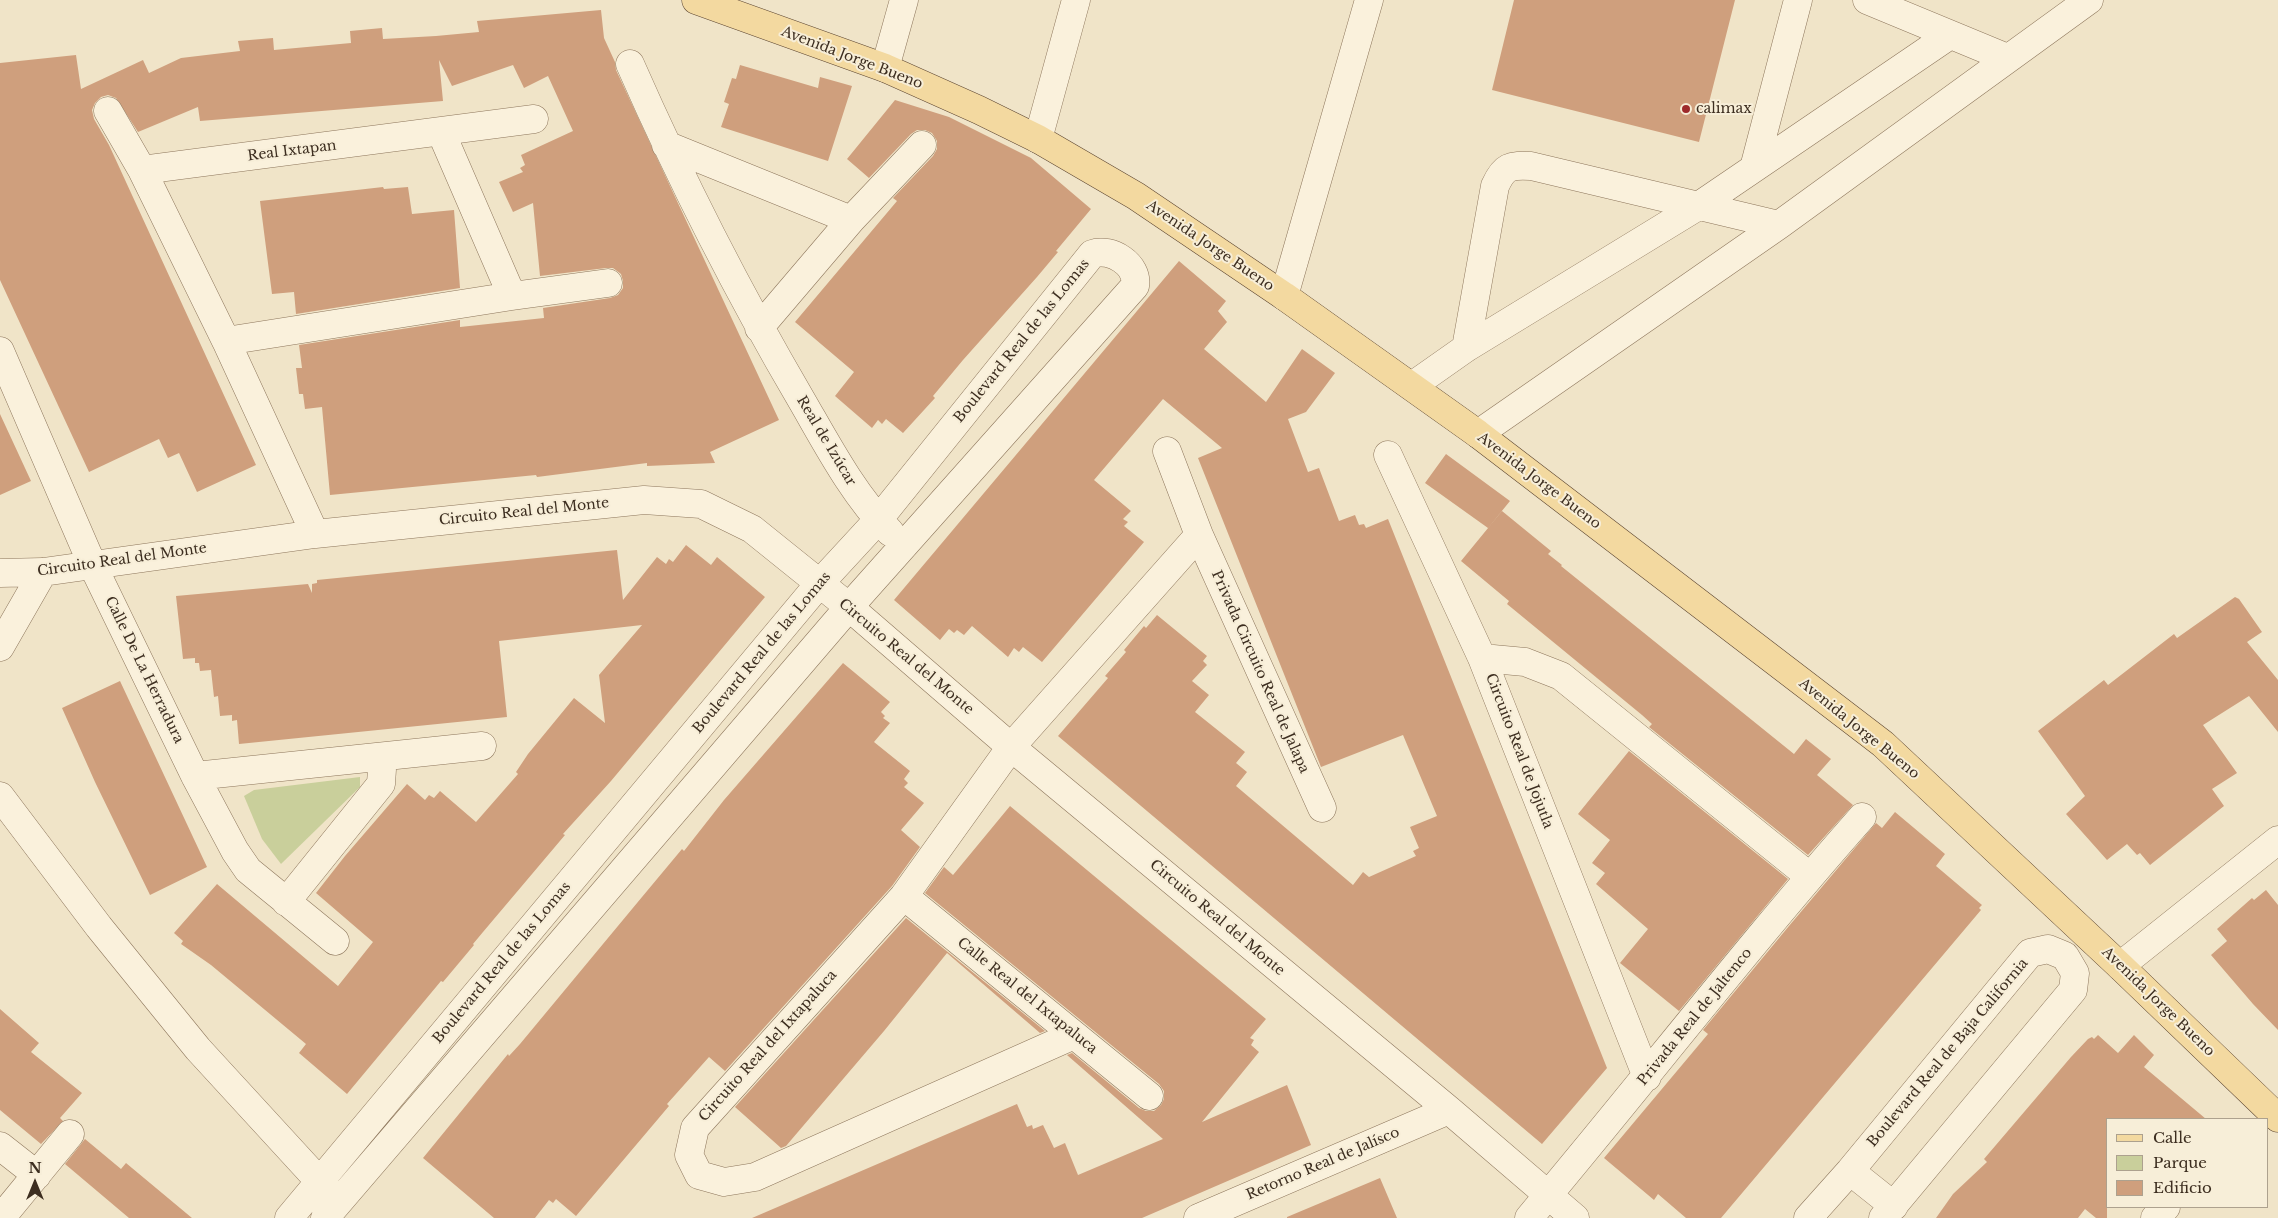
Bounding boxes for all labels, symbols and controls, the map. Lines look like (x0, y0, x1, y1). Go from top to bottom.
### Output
street label: Avenida Jorge Bueno (779, 23, 925, 93)
place label: calimax (1696, 101, 1752, 117)
marker: calimax (1680, 103, 1692, 115)
street label: Real Ixtapan (247, 137, 337, 165)
street label: Avenida Jorge Bueno (1143, 197, 1277, 295)
street label: Boulevard Real de las Lomas (951, 256, 1093, 426)
street label: Real de Izúcar (793, 393, 859, 489)
street label: Avenida Jorge Bueno (1474, 429, 1604, 533)
street label: Circuito Real del Monte (438, 495, 610, 529)
street label: Circuito Real del Monte (36, 540, 208, 580)
street label: Privada Circuito Real de Jalapa (1208, 568, 1312, 776)
street label: Boulevard Real de las Lomas (689, 569, 835, 737)
street label: Calle De La Herradura (101, 594, 187, 746)
street label: Circuito Real del Monte (835, 596, 977, 718)
street label: Circuito Real de Jojutla (1482, 671, 1556, 831)
street label: Avenida Jorge Bueno (1795, 675, 1923, 783)
street label: Circuito Real del Monte (1146, 857, 1288, 979)
street label: Boulevard Real de las Lomas (429, 879, 575, 1047)
street label: Calle Real del Ixtapaluca (954, 934, 1100, 1058)
street label: Avenida Jorge Bueno (2098, 944, 2218, 1060)
street label: Privada Real de Jaltenco (1634, 945, 1756, 1089)
street label: Boulevard Real de Baja California (1864, 955, 2032, 1151)
street label: Circuito Real del Ixtapaluca (696, 967, 840, 1125)
legend (2106, 1118, 2268, 1208)
street label: Retorno Real de Jalísco (1244, 1124, 1402, 1204)
text: Calle (2153, 1128, 2192, 1147)
text: Parque (2153, 1153, 2207, 1172)
north arrow (10, 1158, 60, 1208)
text: N (28, 1159, 42, 1177)
text: Edificio (2153, 1178, 2212, 1197)

